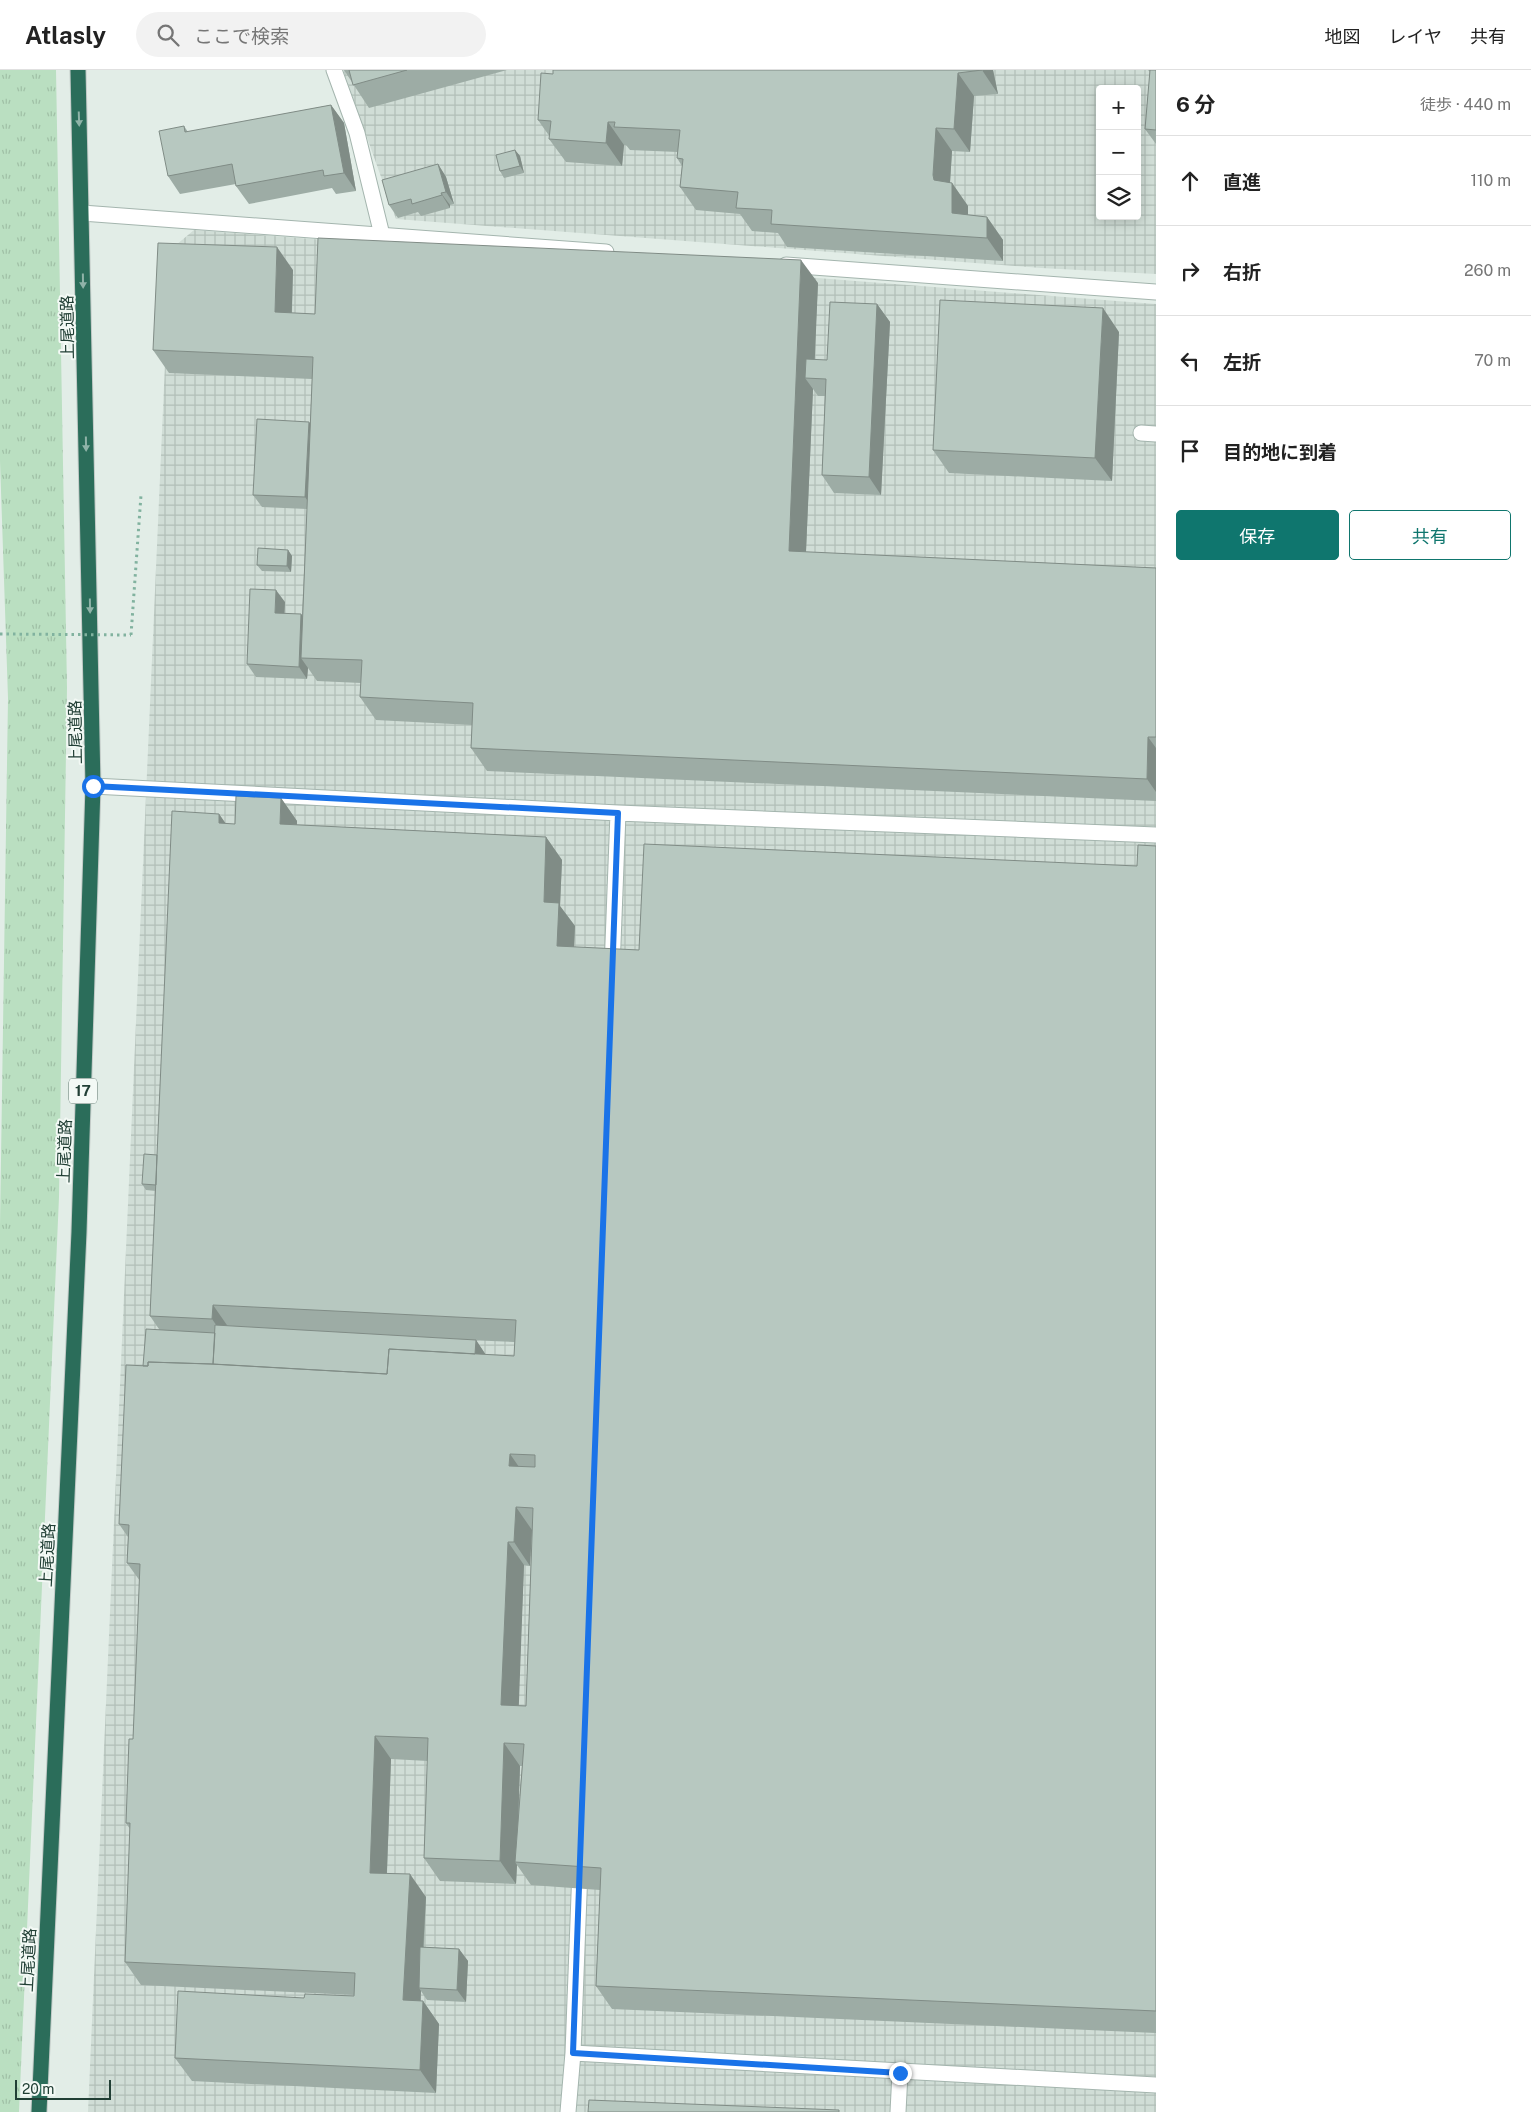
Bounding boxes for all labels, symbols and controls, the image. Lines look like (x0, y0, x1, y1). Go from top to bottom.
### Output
search box (136, 12, 486, 57)
text: Atlasly (25, 21, 106, 49)
icon: search (154, 21, 182, 49)
text: ここで検索 (194, 25, 289, 47)
text: 地図 (1325, 26, 1361, 47)
text: レイヤ (1389, 26, 1442, 47)
text: 共有 (1470, 26, 1506, 47)
map controls (1096, 85, 1141, 220)
button: + (1096, 85, 1141, 130)
text: 6 分 (1176, 92, 1216, 117)
text: 徒歩 · 440 m (1420, 95, 1511, 114)
one-way arrow (75, 111, 83, 127)
button: − (1096, 130, 1141, 175)
icon: ahead (1176, 167, 1204, 195)
text: 直進 (1223, 171, 1261, 193)
text: 110 m (1470, 171, 1511, 190)
button: layers (1096, 175, 1141, 220)
icon: right (1176, 257, 1204, 285)
text: 右折 (1223, 261, 1261, 283)
text: 260 m (1464, 261, 1511, 280)
one-way arrow (79, 273, 87, 289)
street label: 上尾道路 (57, 295, 78, 359)
icon: left (1176, 347, 1204, 375)
text: 左折 (1223, 351, 1261, 373)
text: 70 m (1474, 351, 1511, 370)
one-way arrow (83, 436, 91, 452)
icon: arrive (1176, 437, 1204, 465)
text: 目的地に到着 (1223, 441, 1337, 463)
button: 保存 (1176, 510, 1339, 560)
button: 共有 (1349, 510, 1511, 560)
one-way arrow (86, 598, 94, 614)
street label: 上尾道路 (65, 700, 86, 764)
route start (82, 775, 105, 798)
road number: 17 (69, 1078, 97, 1104)
street label: 上尾道路 (54, 1119, 75, 1183)
street label: 上尾道路 (36, 1523, 59, 1587)
street label: 上尾道路 (17, 1928, 40, 1992)
route end (889, 2062, 912, 2085)
scale bar (15, 2077, 111, 2100)
text: 20 m (22, 2081, 54, 2097)

